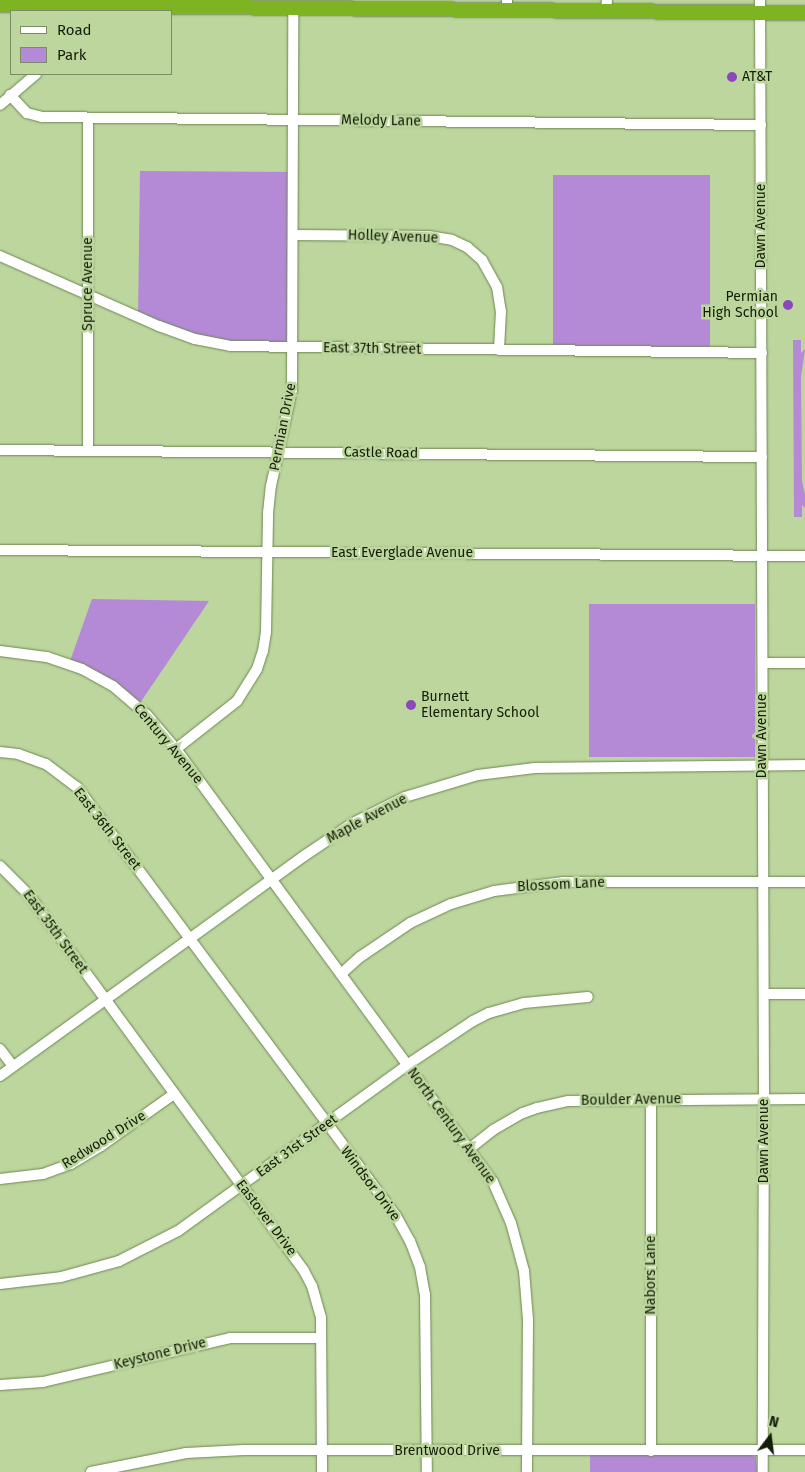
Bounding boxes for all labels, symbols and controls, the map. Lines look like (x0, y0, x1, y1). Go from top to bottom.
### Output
legend (10, 10, 172, 75)
text: Road (57, 21, 92, 39)
text: Park (57, 46, 87, 64)
place label: AT&T (742, 69, 772, 85)
marker: AT&T (726, 71, 738, 83)
street label: Melody Lane (341, 112, 421, 130)
street label: Dawn Avenue (753, 184, 769, 268)
street label: Holley Avenue (348, 227, 438, 247)
street label: Spruce Avenue (80, 237, 96, 331)
place label: Permian High School (702, 289, 778, 322)
marker: Permian High School (782, 299, 794, 311)
street label: East 37th Street (323, 340, 421, 358)
street label: Permian Drive (266, 382, 300, 472)
street label: Castle Road (344, 444, 418, 462)
street label: East Everglade Avenue (331, 545, 473, 561)
place label: Burnett Elementary School (421, 689, 539, 722)
street label: Dawn Avenue (754, 694, 770, 778)
marker: Burnett Elementary School (405, 699, 417, 711)
street label: Century Avenue (130, 701, 206, 787)
street label: East 36th Street (70, 785, 144, 873)
street label: Maple Avenue (324, 791, 410, 847)
street label: Blossom Lane (517, 874, 605, 896)
street label: East 35th Street (19, 887, 91, 977)
street label: North Century Avenue (403, 1065, 499, 1187)
street label: Boulder Avenue (581, 1091, 681, 1109)
street label: Dawn Avenue (756, 1099, 772, 1183)
street label: Redwood Drive (59, 1108, 149, 1172)
street label: East 31st Street (253, 1111, 341, 1181)
street label: Windsor Drive (337, 1144, 403, 1224)
street label: Eastover Drive (232, 1177, 300, 1259)
street label: Nabors Lane (643, 1235, 659, 1315)
street label: Keystone Drive (112, 1334, 208, 1374)
north arrow (745, 1412, 795, 1462)
text: N (767, 1413, 781, 1431)
street label: Brentwood Drive (394, 1443, 500, 1459)

